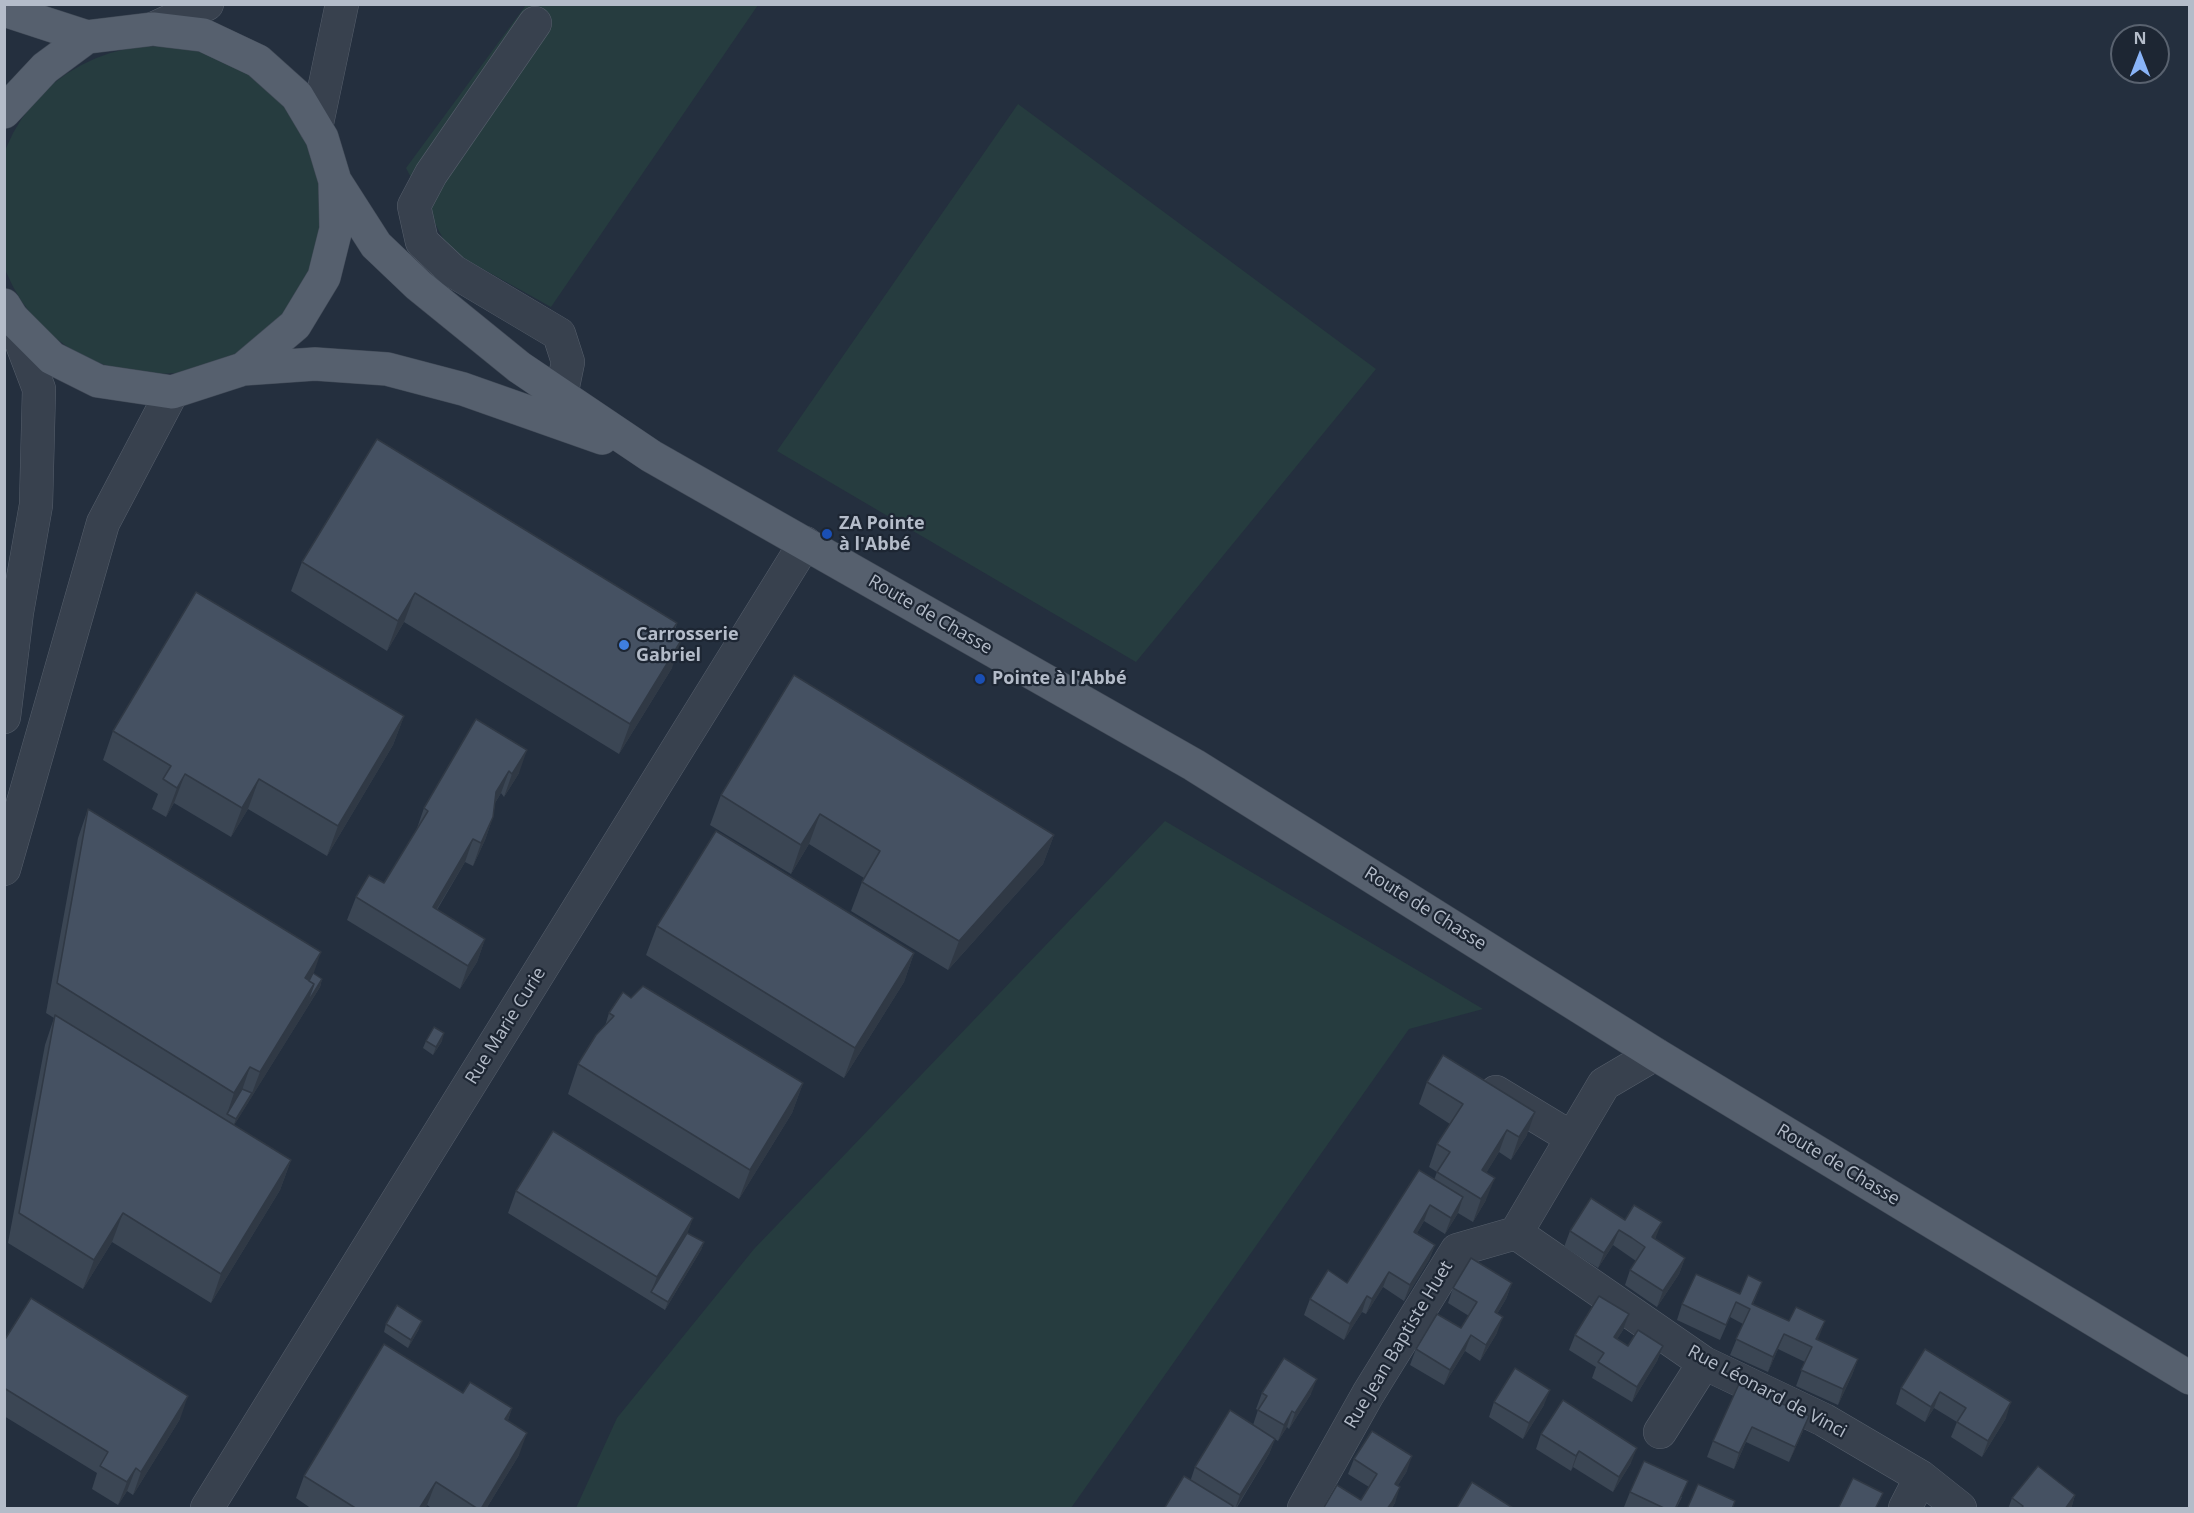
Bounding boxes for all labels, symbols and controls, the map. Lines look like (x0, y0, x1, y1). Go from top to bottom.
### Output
north arrow (2110, 24, 2170, 84)
text: N (2133, 27, 2147, 49)
place label: ZA Pointe à l'Abbé (839, 513, 925, 556)
marker: ZA Pointe à l'Abbé (820, 527, 834, 541)
street label: Route de Chasse (864, 571, 996, 659)
place label: Carrosserie Gabriel (636, 624, 739, 666)
marker: Carrosserie Gabriel (617, 638, 631, 652)
place label: Pointe à l'Abbé (992, 668, 1127, 690)
marker: Pointe à l'Abbé (973, 672, 987, 686)
street label: Route de Chasse (1360, 863, 1490, 955)
street label: Rue Marie Curie (461, 963, 551, 1089)
street label: Route de Chasse (1773, 1120, 1903, 1210)
street label: Rue Jean Baptiste Huet (1340, 1257, 1458, 1433)
street label: Rue Léonard de Vinci (1684, 1341, 1850, 1443)

